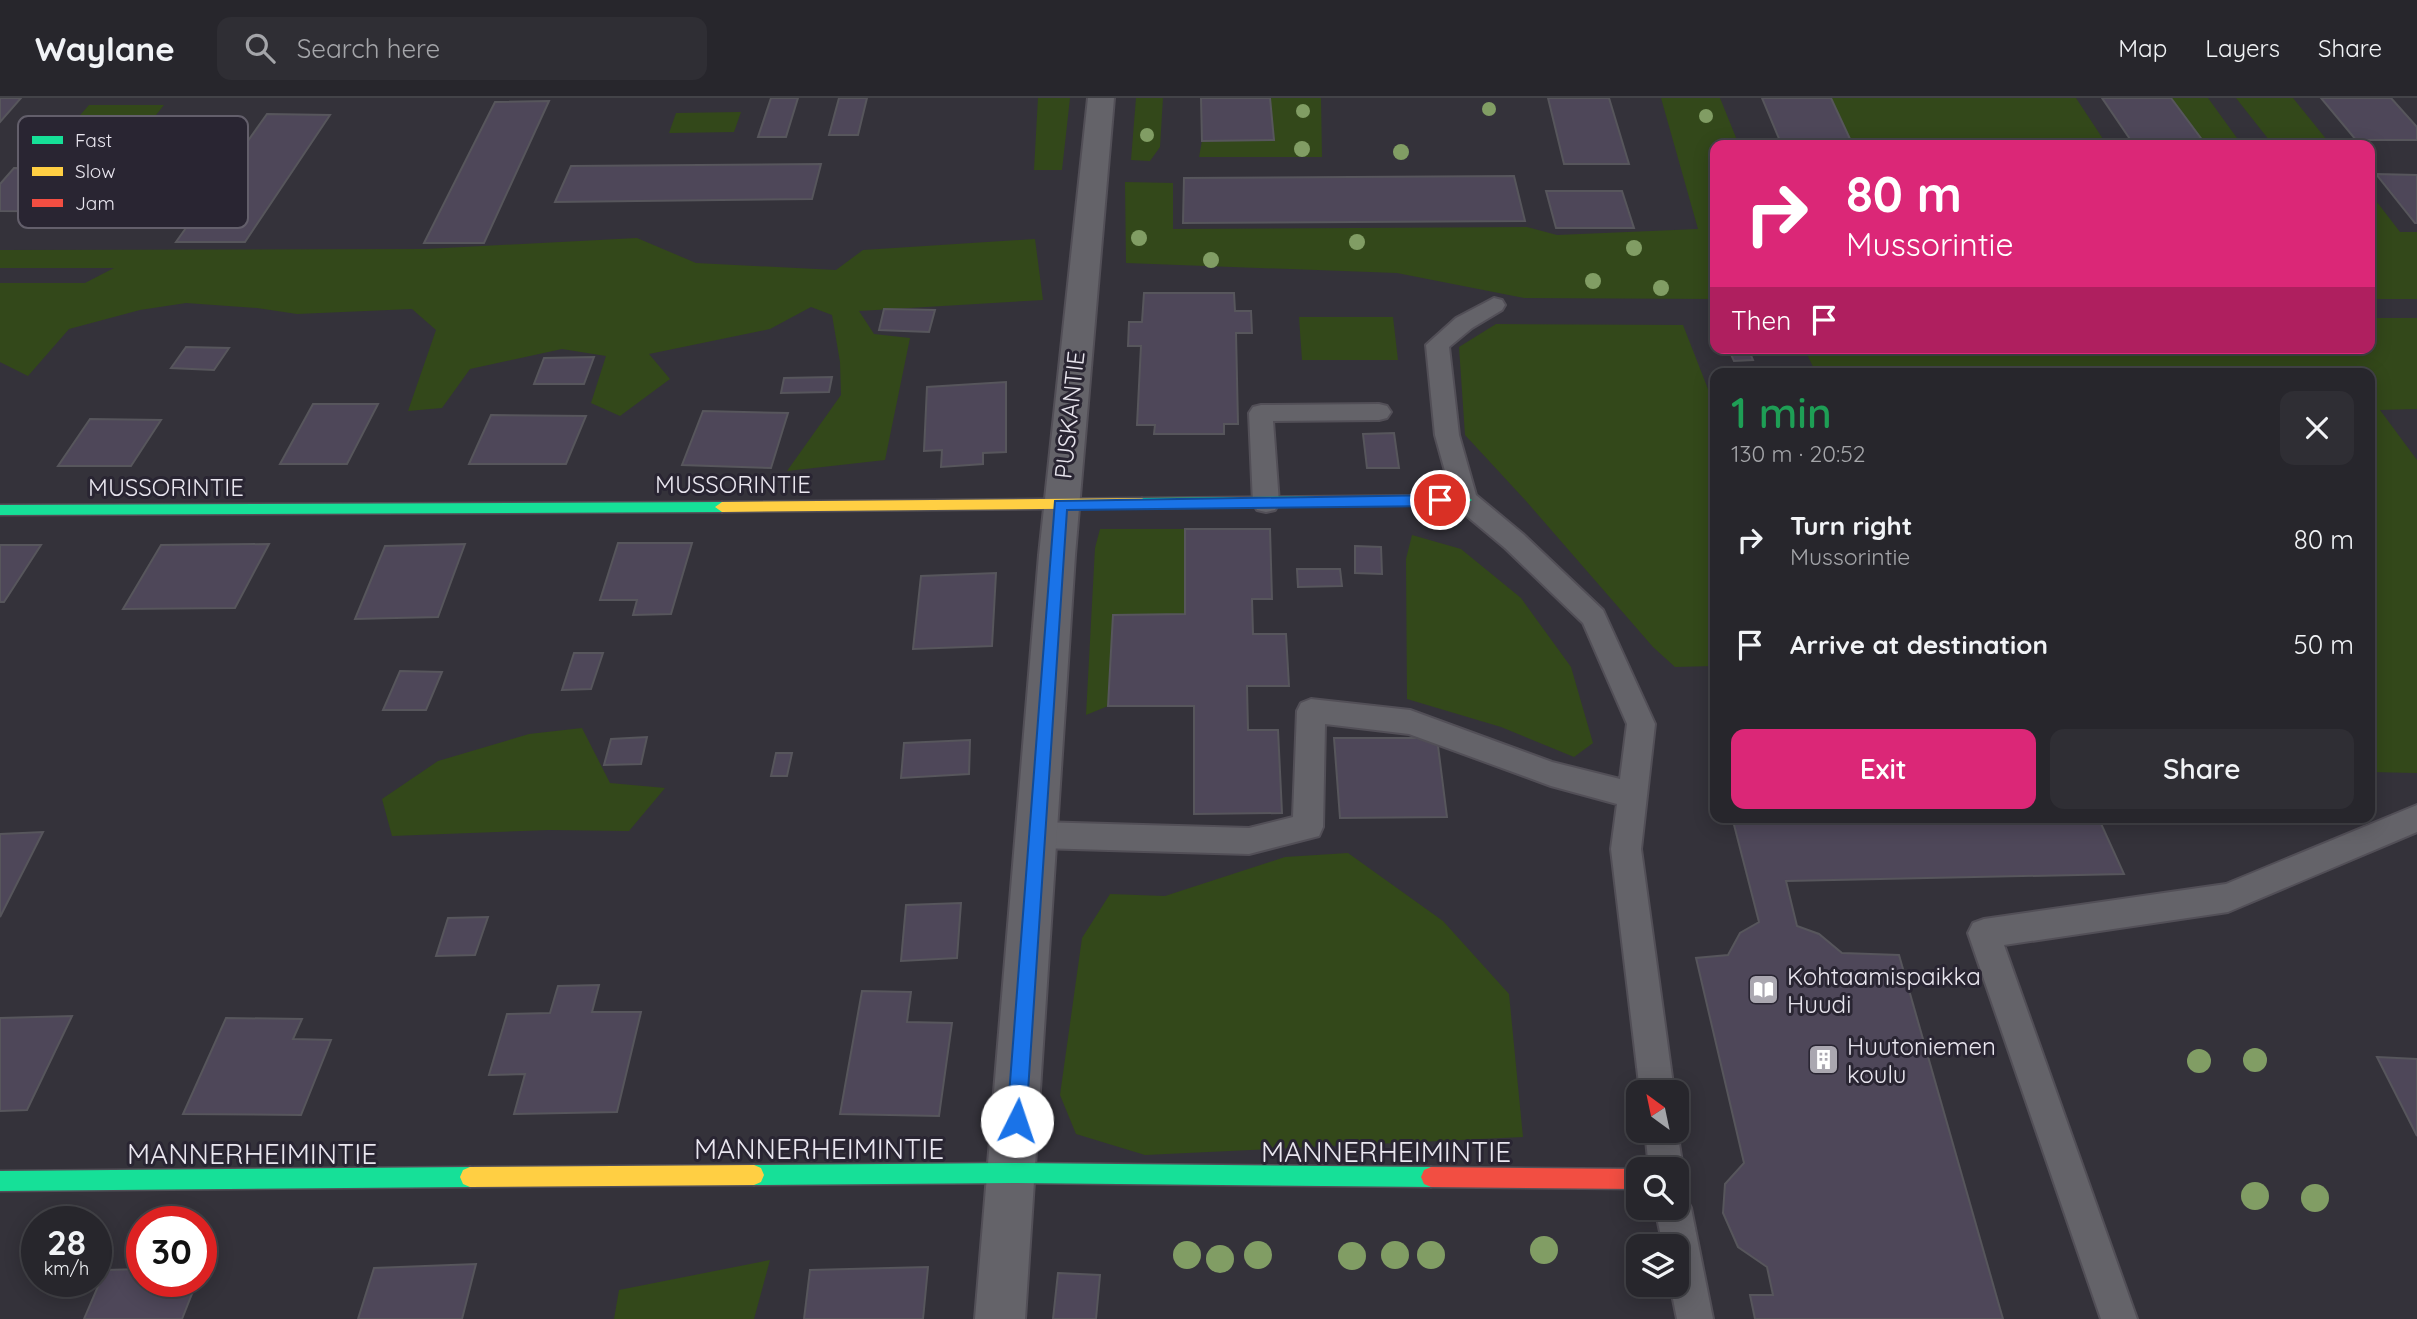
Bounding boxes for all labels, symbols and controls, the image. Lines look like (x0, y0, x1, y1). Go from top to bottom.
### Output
search box (217, 17, 707, 80)
text: Waylane (35, 28, 175, 69)
icon: search (241, 29, 279, 67)
text: Search here (297, 32, 440, 65)
text: Map (2118, 33, 2167, 63)
text: Layers (2205, 33, 2280, 63)
text: Share (2318, 33, 2382, 63)
legend (18, 116, 248, 228)
text: Fast (75, 128, 112, 152)
text: Slow (75, 159, 116, 183)
text: 80 m (1846, 163, 1962, 224)
icon: right (1731, 168, 1822, 259)
text: Jam (75, 191, 115, 215)
text: Mussorintie (1846, 224, 2013, 264)
icon: arrive (1805, 301, 1843, 339)
text: Then (1731, 304, 1791, 337)
street label: PUSKANTIE (1047, 350, 1091, 480)
text: 1 min (1731, 386, 1832, 439)
button: close (2280, 391, 2354, 465)
text: 130 m · 20:52 (1731, 439, 1866, 468)
street label: MUSSORINTIE (655, 469, 811, 499)
pin (1410, 470, 1470, 530)
street label: MUSSORINTIE (88, 472, 244, 502)
icon: arrive (1421, 481, 1459, 519)
text: Turn right (1790, 509, 1912, 542)
icon: right (1731, 521, 1769, 559)
text: 80 m (2294, 523, 2354, 556)
text: Mussorintie (1790, 542, 1910, 571)
icon: arrive (1731, 626, 1769, 664)
text: Arrive at destination (1790, 628, 2048, 661)
text: 50 m (2294, 628, 2354, 661)
button: Exit (1731, 729, 2036, 809)
button: Share (2050, 729, 2354, 809)
place label: Kohtaamispaikka Huudi (1787, 961, 1981, 1019)
library icon: Kohtaamispaikka Huudi (1747, 973, 1781, 1007)
place label: Huutoniemen koulu (1847, 1031, 1996, 1089)
building icon: Huutoniemen koulu (1807, 1043, 1841, 1077)
north arrow (1626, 1080, 1689, 1143)
map controls (1626, 1080, 1689, 1297)
position arrow (980, 1084, 1054, 1158)
street label: MANNERHEIMINTIE (694, 1131, 944, 1166)
street label: MANNERHEIMINTIE (1261, 1134, 1511, 1169)
street label: MANNERHEIMINTIE (127, 1136, 377, 1171)
button: search (1626, 1157, 1689, 1220)
speed limit sign: 30 (126, 1206, 217, 1297)
text: 28 (47, 1220, 86, 1264)
button: layers (1626, 1234, 1689, 1297)
text: km/h (44, 1257, 89, 1280)

